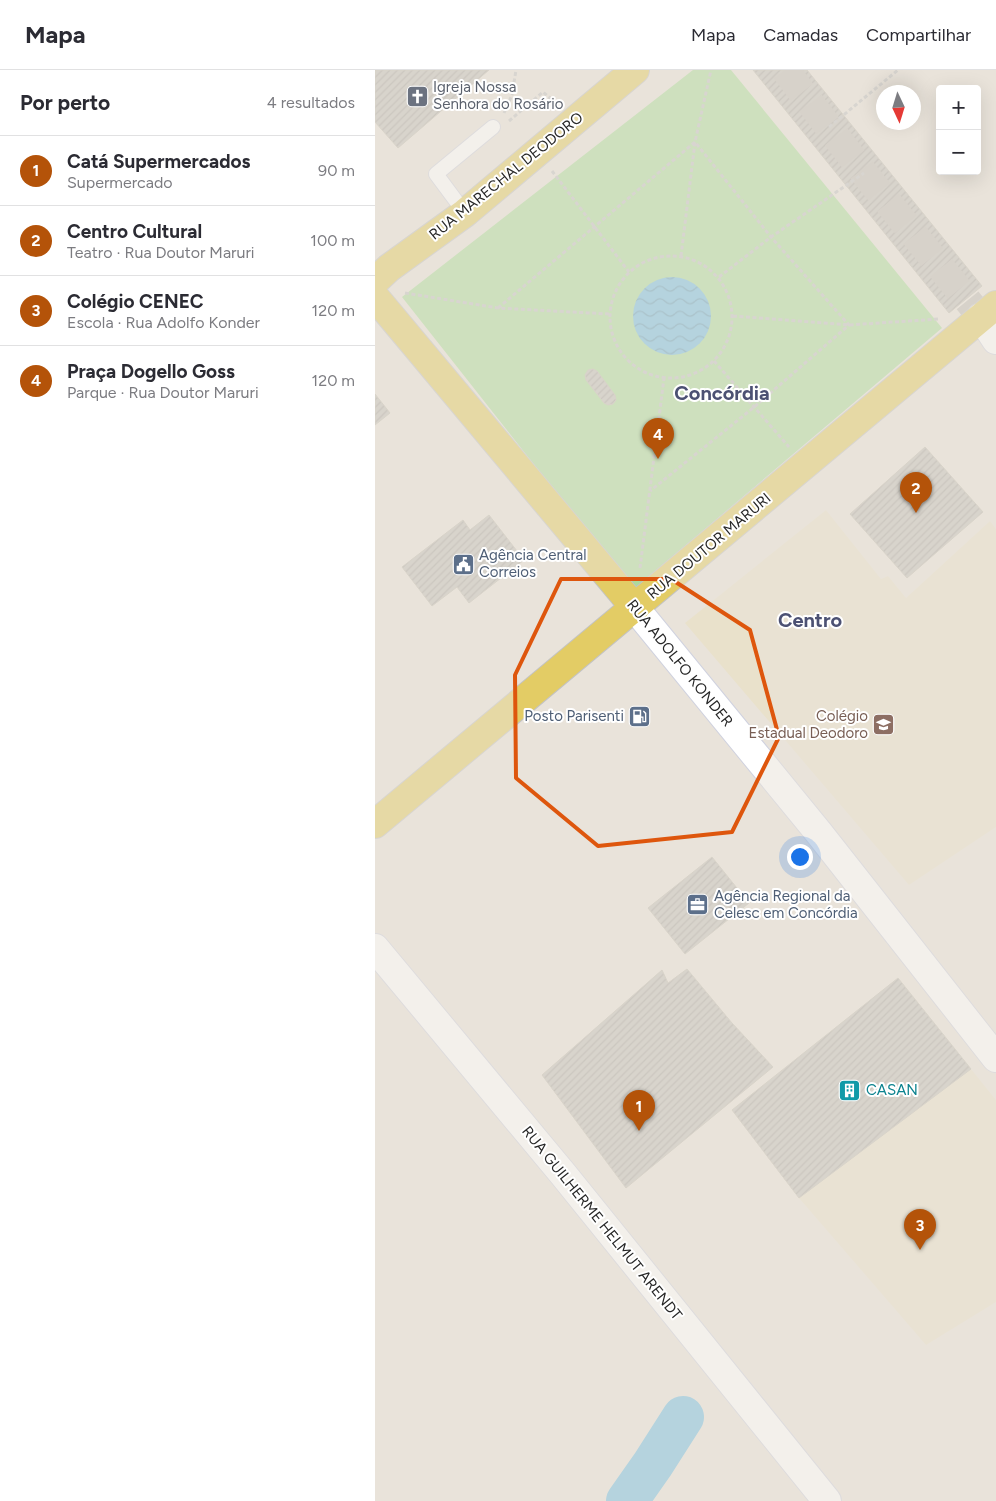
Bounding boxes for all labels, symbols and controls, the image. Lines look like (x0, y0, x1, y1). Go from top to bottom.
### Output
text: Mapa (25, 20, 86, 49)
text: Mapa (691, 24, 735, 46)
text: Camadas (763, 24, 838, 46)
text: Compartilhar (866, 24, 971, 46)
place label: Igreja Nossa Senhora do Rosário (433, 78, 564, 113)
church icon: Igreja Nossa Senhora do Rosário (405, 84, 429, 108)
north arrow (876, 85, 921, 130)
map controls (936, 85, 981, 175)
button: + (936, 85, 981, 130)
text: Por perto (20, 90, 110, 115)
text: 4 resultados (267, 93, 355, 112)
street label: RUA MARECHAL DEODORO (426, 108, 586, 244)
button: − (936, 130, 981, 175)
text: Catá Supermercados (67, 150, 250, 173)
text: 1 (33, 161, 39, 180)
text: 90 m (318, 161, 355, 180)
text: Supermercado (67, 173, 173, 192)
text: Centro Cultural (67, 220, 202, 243)
text: 2 (31, 231, 41, 250)
text: 100 m (310, 231, 355, 250)
text: Teatro · Rua Doutor Maruri (67, 243, 255, 262)
text: Colégio CENEC (67, 290, 204, 313)
text: 3 (32, 301, 40, 320)
text: 120 m (312, 301, 355, 320)
text: Escola · Rua Adolfo Konder (67, 313, 260, 332)
text: Praça Dogello Goss (67, 360, 235, 383)
text: 4 (31, 371, 41, 390)
text: 120 m (312, 371, 355, 390)
district label: Concórdia (674, 381, 770, 405)
text: Parque · Rua Doutor Maruri (67, 383, 259, 402)
pin: 4 (642, 418, 674, 459)
pin: 2 (900, 472, 932, 513)
street label: RUA DOUTOR MARURI (644, 489, 774, 603)
place label: Agência Central Correios (479, 546, 586, 581)
public building icon: Agência Central Correios (451, 552, 475, 576)
street label: RUA ADOLFO KONDER (623, 596, 737, 730)
district label: Centro (778, 608, 842, 632)
fuel station icon: Posto Parisenti (628, 704, 652, 728)
place label: Posto Parisenti (524, 707, 624, 725)
place label: Colégio Estadual Deodoro (749, 707, 868, 742)
school or university icon: Colégio Estadual Deodoro (872, 713, 896, 737)
your location (787, 844, 813, 870)
place label: Agência Regional da Celesc em Concórdia (714, 887, 858, 922)
office icon: Agência Regional da Celesc em Concórdia (686, 893, 710, 917)
building icon: CASAN (838, 1078, 862, 1102)
place label: CASAN (866, 1081, 918, 1099)
pin: 1 (623, 1090, 655, 1131)
street label: RUA GUILHERME HELMUT ARENDT (518, 1122, 686, 1324)
pin: 3 (904, 1209, 936, 1250)

